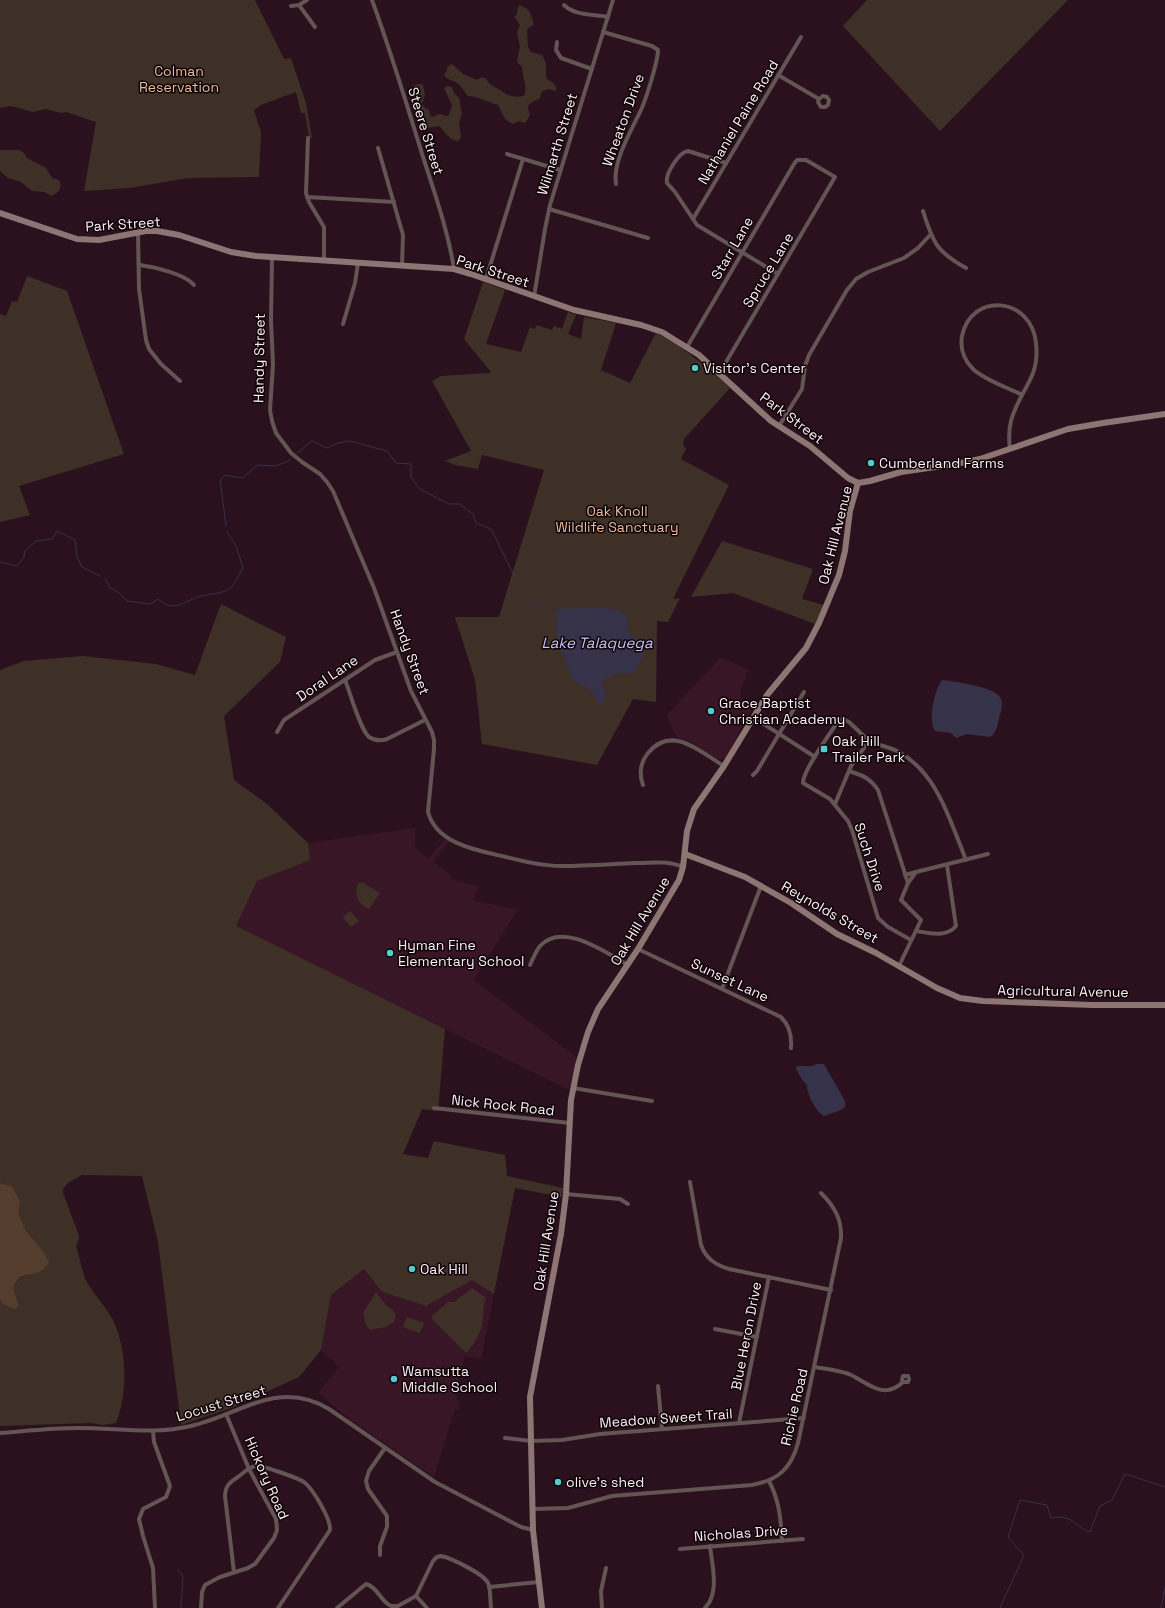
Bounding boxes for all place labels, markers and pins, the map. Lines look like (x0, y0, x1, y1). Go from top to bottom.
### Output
place label: Visitor's Center (703, 359, 806, 377)
marker: Visitor's Center (690, 363, 700, 373)
place label: Cumberland Farms (879, 454, 1004, 472)
marker: Cumberland Farms (866, 458, 876, 468)
place label: Grace Baptist Christian Academy (719, 694, 845, 728)
marker: Grace Baptist Christian Academy (706, 706, 716, 716)
place label: Oak Hill Trailer Park (832, 732, 906, 766)
marker: Oak Hill Trailer Park (819, 744, 829, 754)
place label: Hyman Fine Elementary School (398, 936, 524, 970)
marker: Hyman Fine Elementary School (385, 948, 395, 958)
place label: Oak Hill (420, 1260, 468, 1278)
marker: Oak Hill (407, 1264, 417, 1274)
place label: Wamsutta Middle School (402, 1362, 497, 1396)
marker: Wamsutta Middle School (389, 1374, 399, 1384)
place label: olive's shed (566, 1473, 644, 1491)
marker: olive's shed (553, 1477, 563, 1487)

